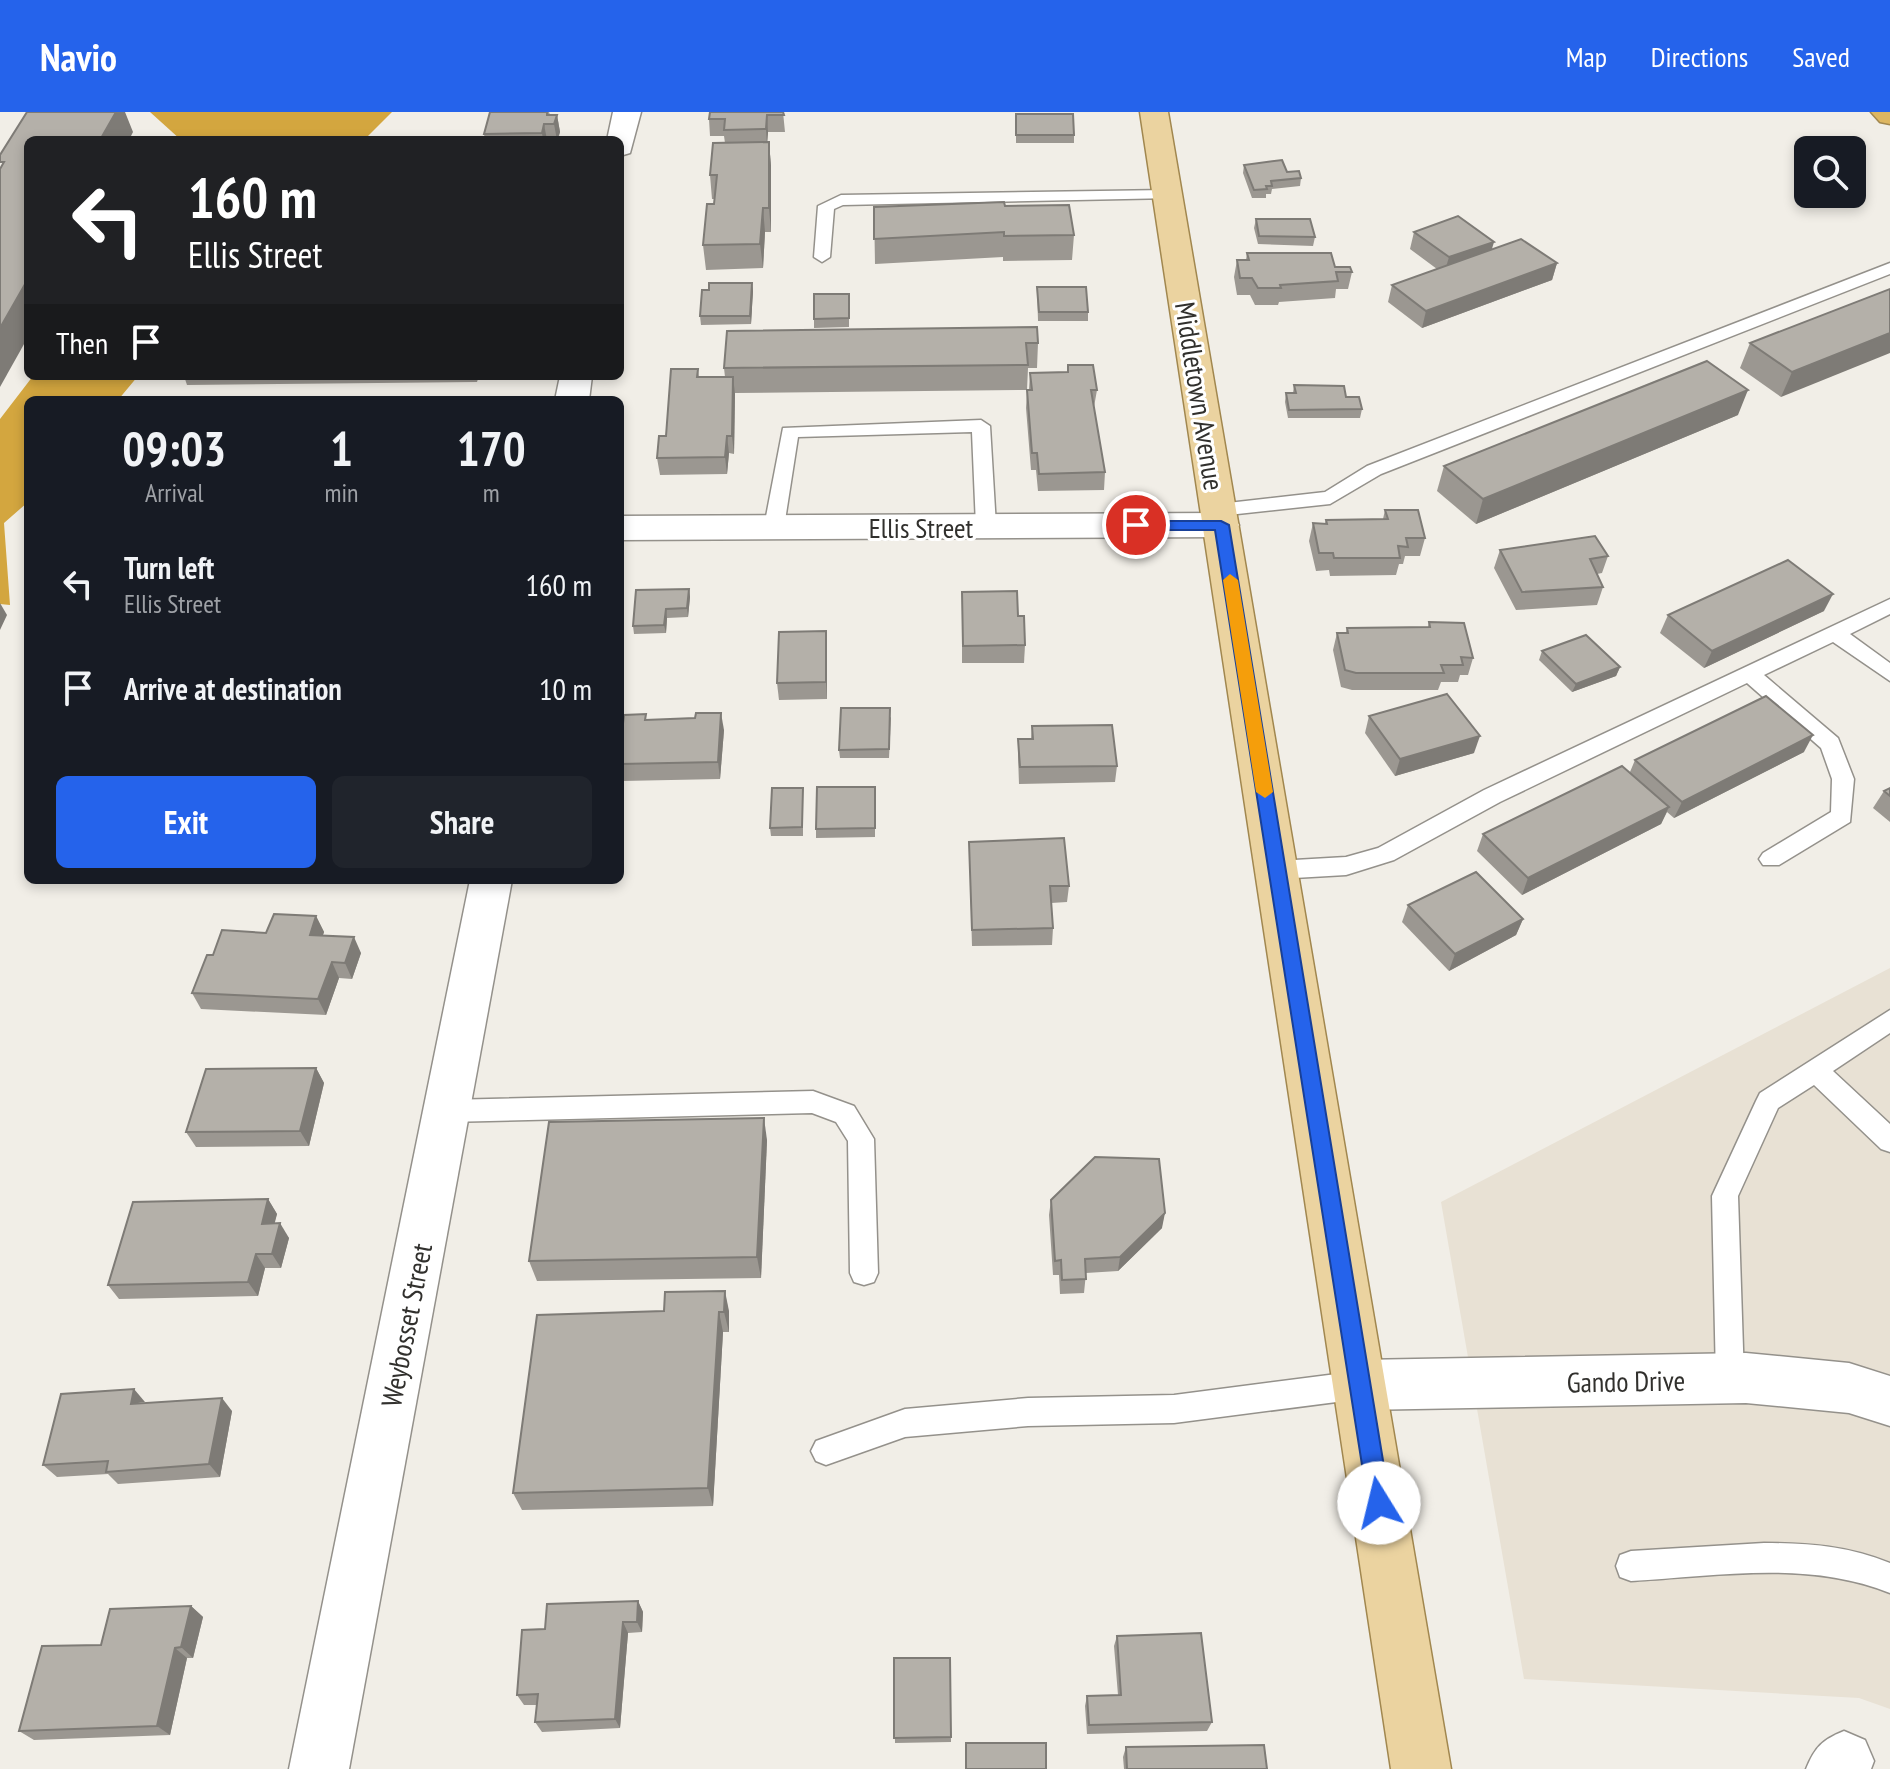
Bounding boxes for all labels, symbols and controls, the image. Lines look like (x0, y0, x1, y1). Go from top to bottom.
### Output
text: Navio (40, 32, 117, 81)
text: Map (1566, 38, 1607, 75)
text: Directions (1651, 38, 1748, 75)
text: Saved (1792, 38, 1850, 75)
map controls (1794, 136, 1866, 208)
button: search (1794, 136, 1866, 208)
text: 160 m (188, 161, 317, 233)
icon: left (56, 168, 160, 272)
text: Ellis Street (188, 231, 322, 278)
street label: Middletown Avenue (1167, 299, 1233, 493)
icon: arrive (124, 320, 168, 364)
text: Then (56, 323, 108, 362)
text: 09:03 (122, 417, 226, 479)
text: 1 (330, 417, 353, 479)
text: 170 (457, 417, 526, 479)
text: Arrival (145, 476, 204, 509)
text: min (324, 476, 358, 509)
text: m (483, 476, 500, 509)
pin (1102, 491, 1170, 559)
icon: arrive (1114, 503, 1158, 547)
street label: Ellis Street (869, 509, 974, 546)
text: Turn left (124, 548, 214, 587)
icon: left (56, 562, 100, 606)
text: 160 m (526, 565, 592, 604)
text: Ellis Street (124, 587, 221, 620)
icon: arrive (56, 666, 100, 710)
text: Arrive at destination (124, 669, 342, 708)
text: 10 m (539, 669, 592, 708)
button: Exit (56, 776, 316, 868)
button: Share (332, 776, 592, 868)
street label: Weybosset Street (372, 1240, 440, 1410)
street label: Gando Drive (1567, 1361, 1685, 1401)
position arrow (1337, 1461, 1421, 1545)

